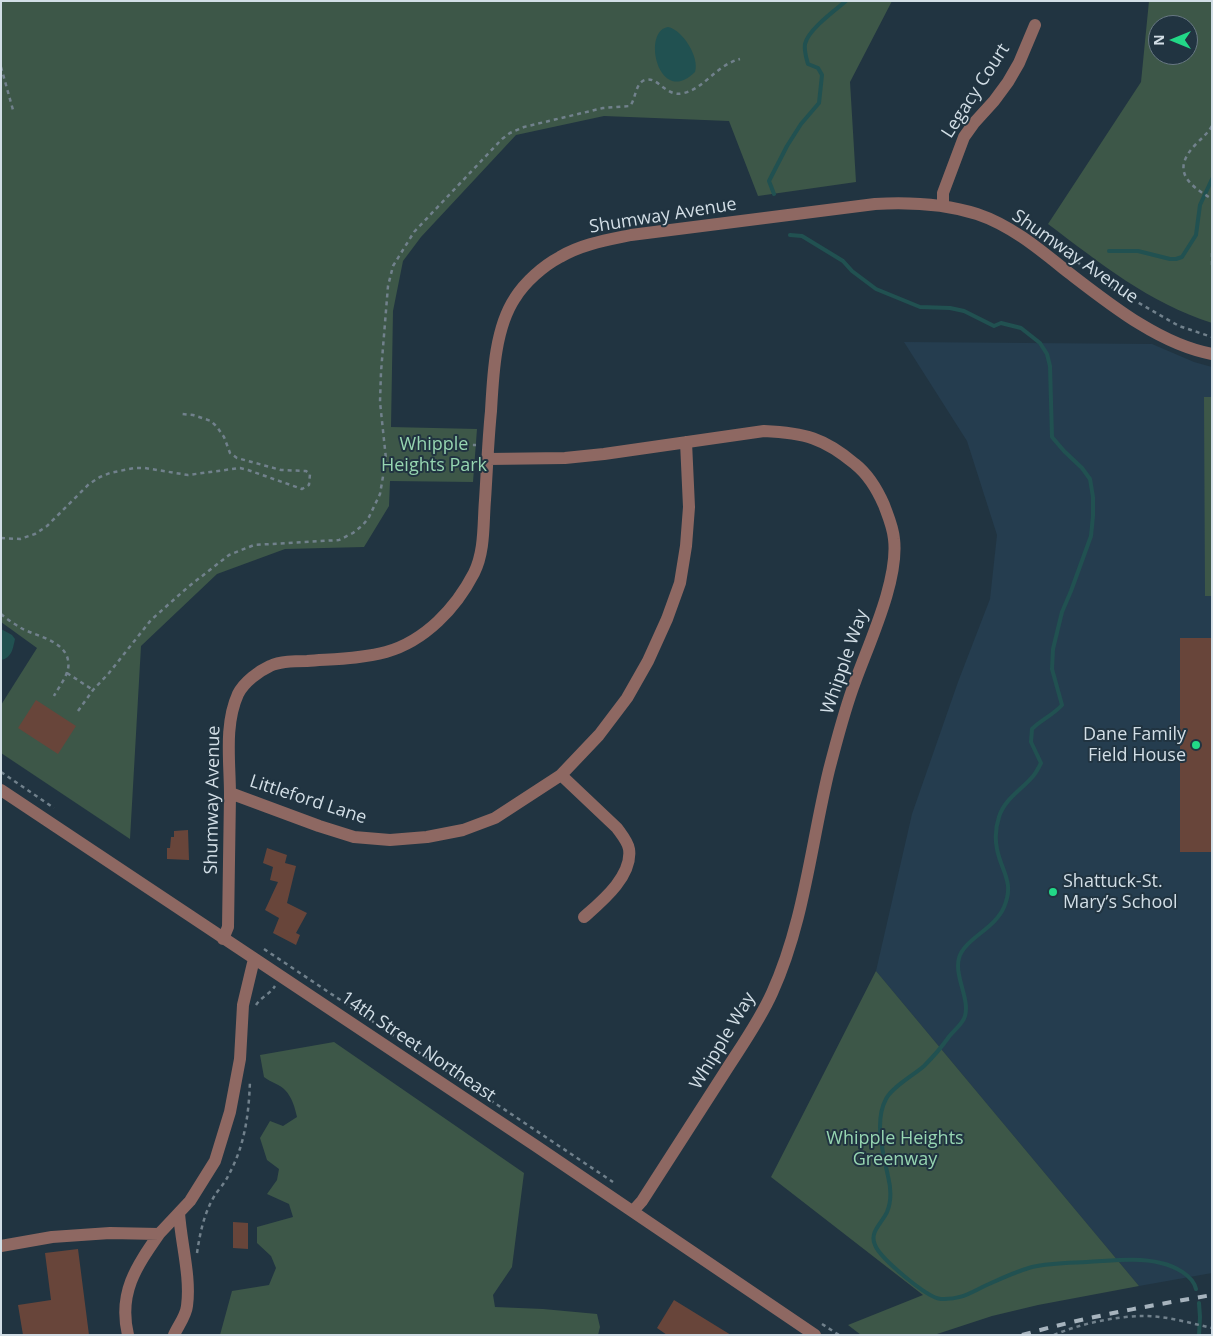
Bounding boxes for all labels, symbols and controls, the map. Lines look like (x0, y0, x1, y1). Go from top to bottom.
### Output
north arrow (1148, 15, 1198, 65)
text: N (1149, 34, 1168, 46)
street label: Legacy Court (937, 40, 1015, 142)
street label: Shumway Avenue (588, 194, 738, 238)
street label: Shumway Avenue (1008, 205, 1142, 309)
park label: Whipple Heights Park (381, 434, 487, 476)
street label: Whipple Way (817, 607, 873, 717)
place label: Dane Family Field House (1083, 724, 1186, 766)
street label: Shumway Avenue (201, 725, 225, 875)
marker: Dane Family Field House (1190, 739, 1202, 751)
street label: Littleford Lane (247, 771, 369, 829)
place label: Shattuck-St. Mary’s School (1063, 871, 1178, 914)
marker: Shattuck-St. Mary’s School (1047, 886, 1059, 898)
street label: 14th Street Northeast (337, 987, 499, 1107)
street label: Whipple Way (686, 989, 760, 1093)
park label: Whipple Heights Greenway (826, 1128, 964, 1170)

